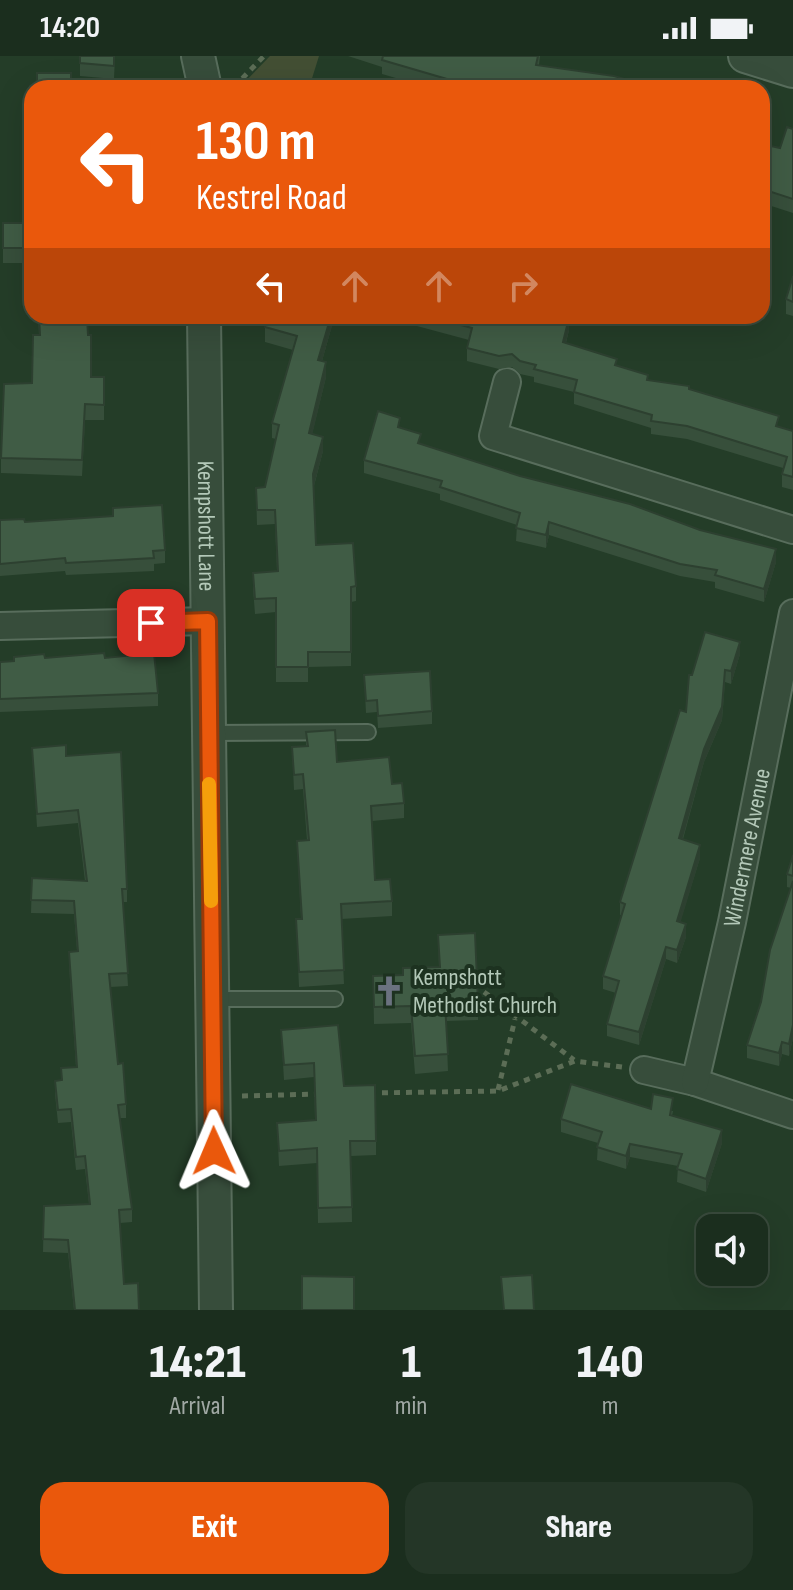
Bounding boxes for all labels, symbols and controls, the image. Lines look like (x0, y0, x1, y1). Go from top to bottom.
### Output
text: 14:20 (40, 10, 100, 46)
text: 130 m (196, 109, 316, 176)
icon: left (64, 112, 168, 216)
text: Kestrel Road (196, 177, 347, 220)
icon: left (249, 264, 293, 308)
icon: ahead (333, 264, 377, 308)
icon: ahead (417, 264, 461, 308)
icon: right (501, 264, 545, 308)
street label: Kempshott Lane (191, 460, 222, 592)
pin (117, 589, 185, 657)
icon: arrive (129, 601, 173, 645)
street label: Windermere Avenue (717, 766, 776, 929)
place label: Kempshott Methodist Church (413, 963, 557, 1020)
church icon: Kempshott Methodist Church (372, 974, 406, 1008)
position arrow (172, 1109, 256, 1193)
map controls (696, 1214, 768, 1286)
button: sound (696, 1214, 768, 1286)
text: 14:21 (149, 1334, 246, 1391)
text: 1 (401, 1334, 421, 1391)
text: 140 (577, 1334, 644, 1391)
text: Arrival (169, 1391, 225, 1422)
text: min (395, 1391, 427, 1422)
text: m (602, 1391, 619, 1422)
button: Exit (40, 1482, 389, 1574)
button: Share (405, 1482, 753, 1574)

